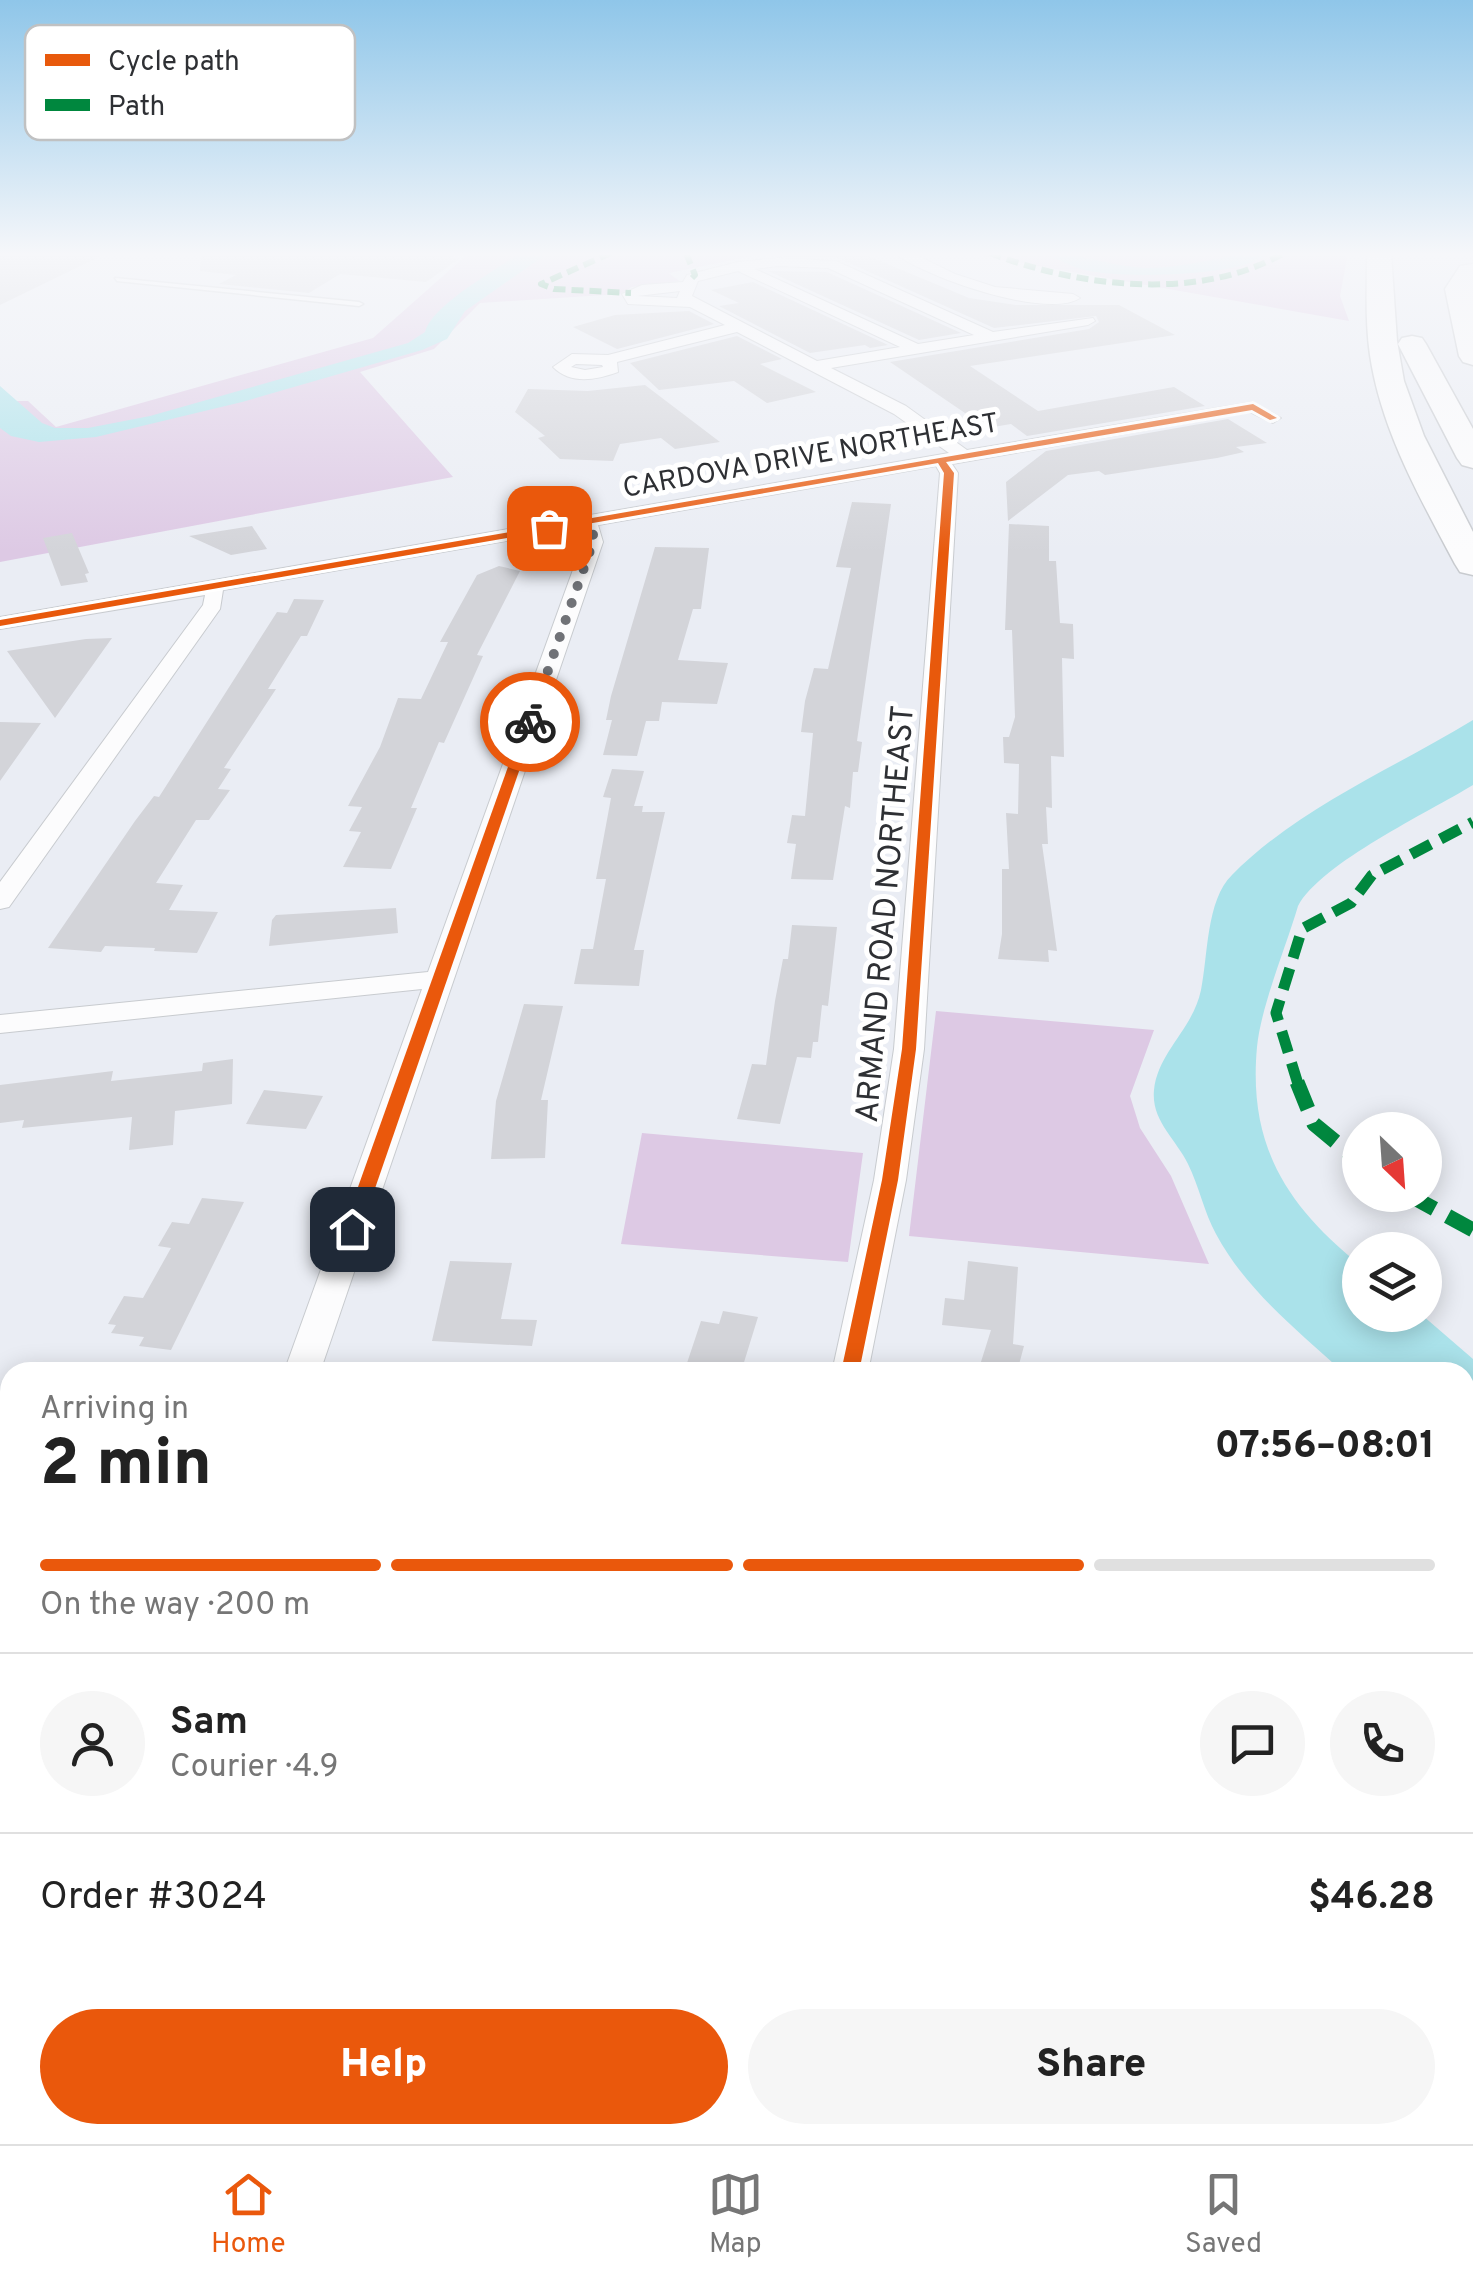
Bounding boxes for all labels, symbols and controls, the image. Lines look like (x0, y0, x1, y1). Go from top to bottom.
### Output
legend (25, 25, 355, 140)
text: Cycle path (108, 45, 240, 81)
text: Path (108, 90, 165, 126)
street label: CARDOVA DRIVE NORTHEAST (620, 406, 1002, 508)
pin (507, 486, 592, 571)
icon: bag (522, 501, 577, 556)
courier (480, 672, 580, 772)
icon: bike (503, 695, 558, 750)
street label: ARMAND ROAD NORTHEAST (849, 704, 925, 1124)
north arrow (1342, 1112, 1442, 1212)
map controls (1342, 1112, 1442, 1332)
pin (310, 1187, 395, 1272)
icon: home (325, 1202, 380, 1257)
button: layers (1342, 1232, 1442, 1332)
text: Arriving in (40, 1390, 189, 1430)
text: 07:56–08:01 (1215, 1423, 1435, 1472)
text: 2 min (40, 1426, 212, 1508)
text: On the way · 200 m (40, 1586, 310, 1626)
button: person (40, 1691, 145, 1796)
button: chat (1200, 1691, 1305, 1796)
button: phone (1330, 1691, 1435, 1796)
text: Sam (170, 1699, 248, 1748)
text: Courier · 4.9 (170, 1748, 339, 1788)
text: Order #3024 (40, 1874, 267, 1923)
text: $46.28 (1308, 1874, 1435, 1923)
button: Help (40, 2009, 728, 2124)
button: Share (748, 2009, 1435, 2124)
tab: Home (211, 2167, 285, 2263)
tab: Map (708, 2167, 763, 2263)
tab: Saved (1185, 2167, 1262, 2263)

